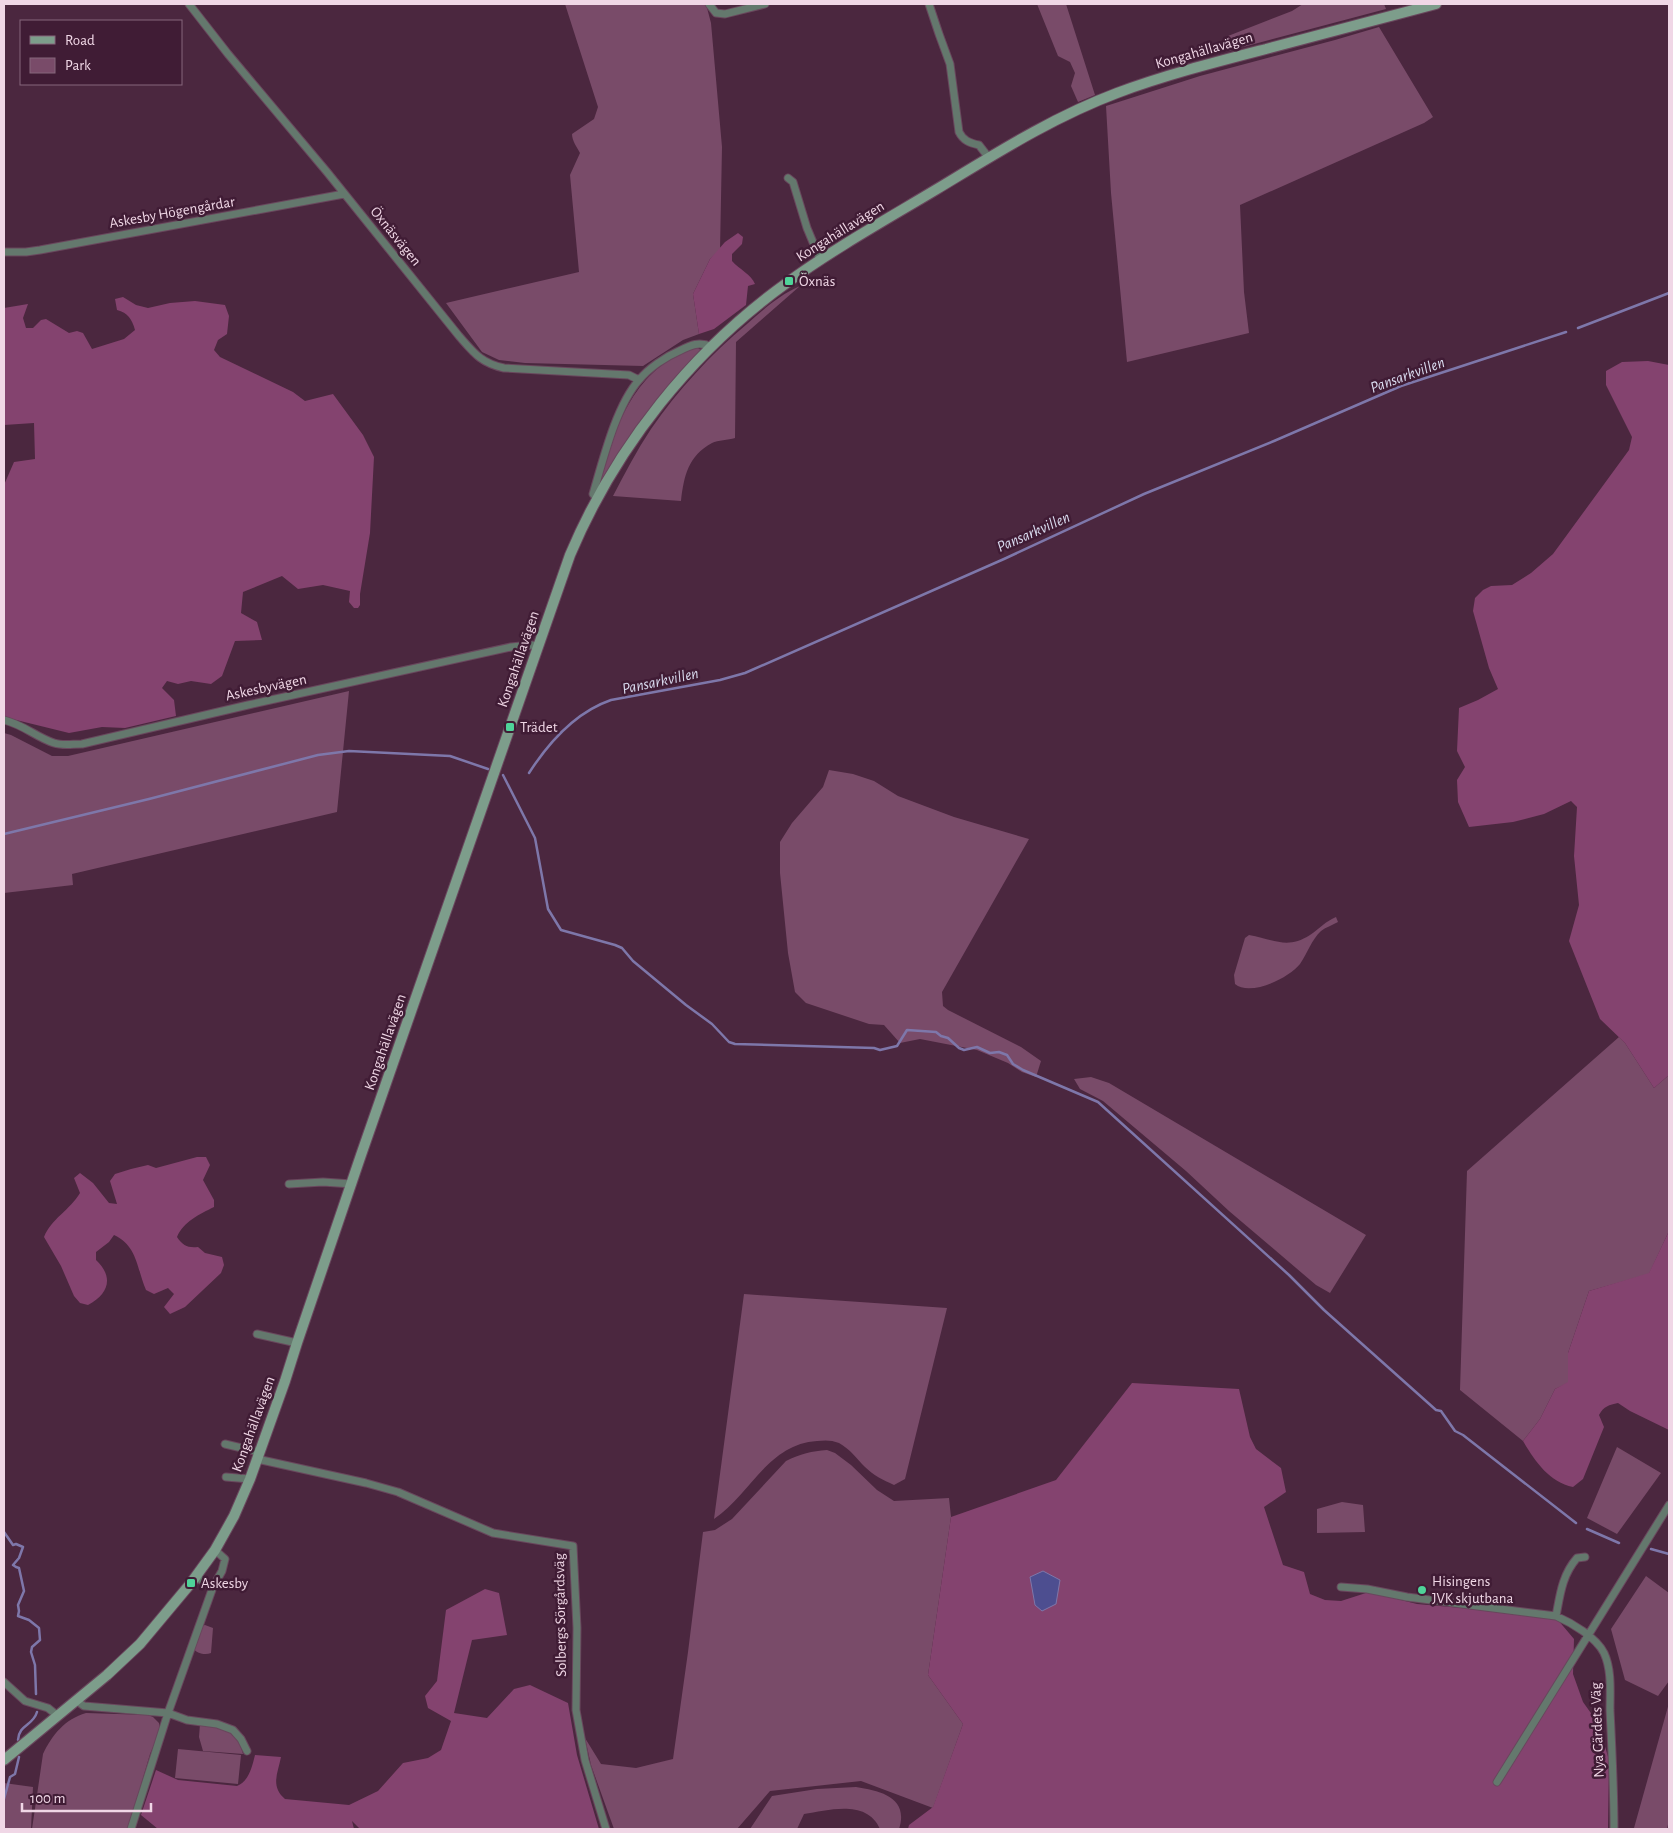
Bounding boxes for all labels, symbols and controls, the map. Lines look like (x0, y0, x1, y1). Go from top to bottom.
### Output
legend (20, 20, 182, 85)
street label: Kongahällavägen (1154, 29, 1255, 72)
text: Road (65, 33, 95, 48)
text: Park (65, 58, 91, 73)
street label: Askesby Högengårdar (108, 194, 236, 231)
street label: Kongahällavägen (794, 198, 887, 264)
street label: Öxnäsvägen (367, 203, 425, 269)
place label: Öxnäs (799, 272, 835, 289)
marker: Öxnäs (783, 275, 795, 287)
water label: Pansarkvillen (1368, 354, 1447, 396)
water label: Pansarkvillen (995, 509, 1072, 555)
street label: Kongahällavägen (495, 609, 542, 709)
water label: Pansarkvillen (620, 665, 700, 697)
street label: Askesbyvägen (224, 672, 308, 703)
place label: Trädet (520, 720, 558, 735)
marker: Trädet (504, 721, 516, 733)
street label: Kongahällavägen (362, 992, 409, 1092)
street label: Kongahällavägen (229, 1374, 278, 1474)
street label: Solbergs Sörgårdsväg (552, 1552, 569, 1677)
place label: Hisingens JVK skjutbana (1432, 1574, 1514, 1606)
place label: Askesby (201, 1576, 249, 1591)
marker: Askesby (185, 1577, 197, 1589)
marker: Hisingens JVK skjutbana (1416, 1584, 1428, 1596)
street label: Nya Gärdets Väg (1588, 1681, 1607, 1778)
scale bar (22, 1780, 151, 1812)
text: 100 m (30, 1791, 65, 1806)

